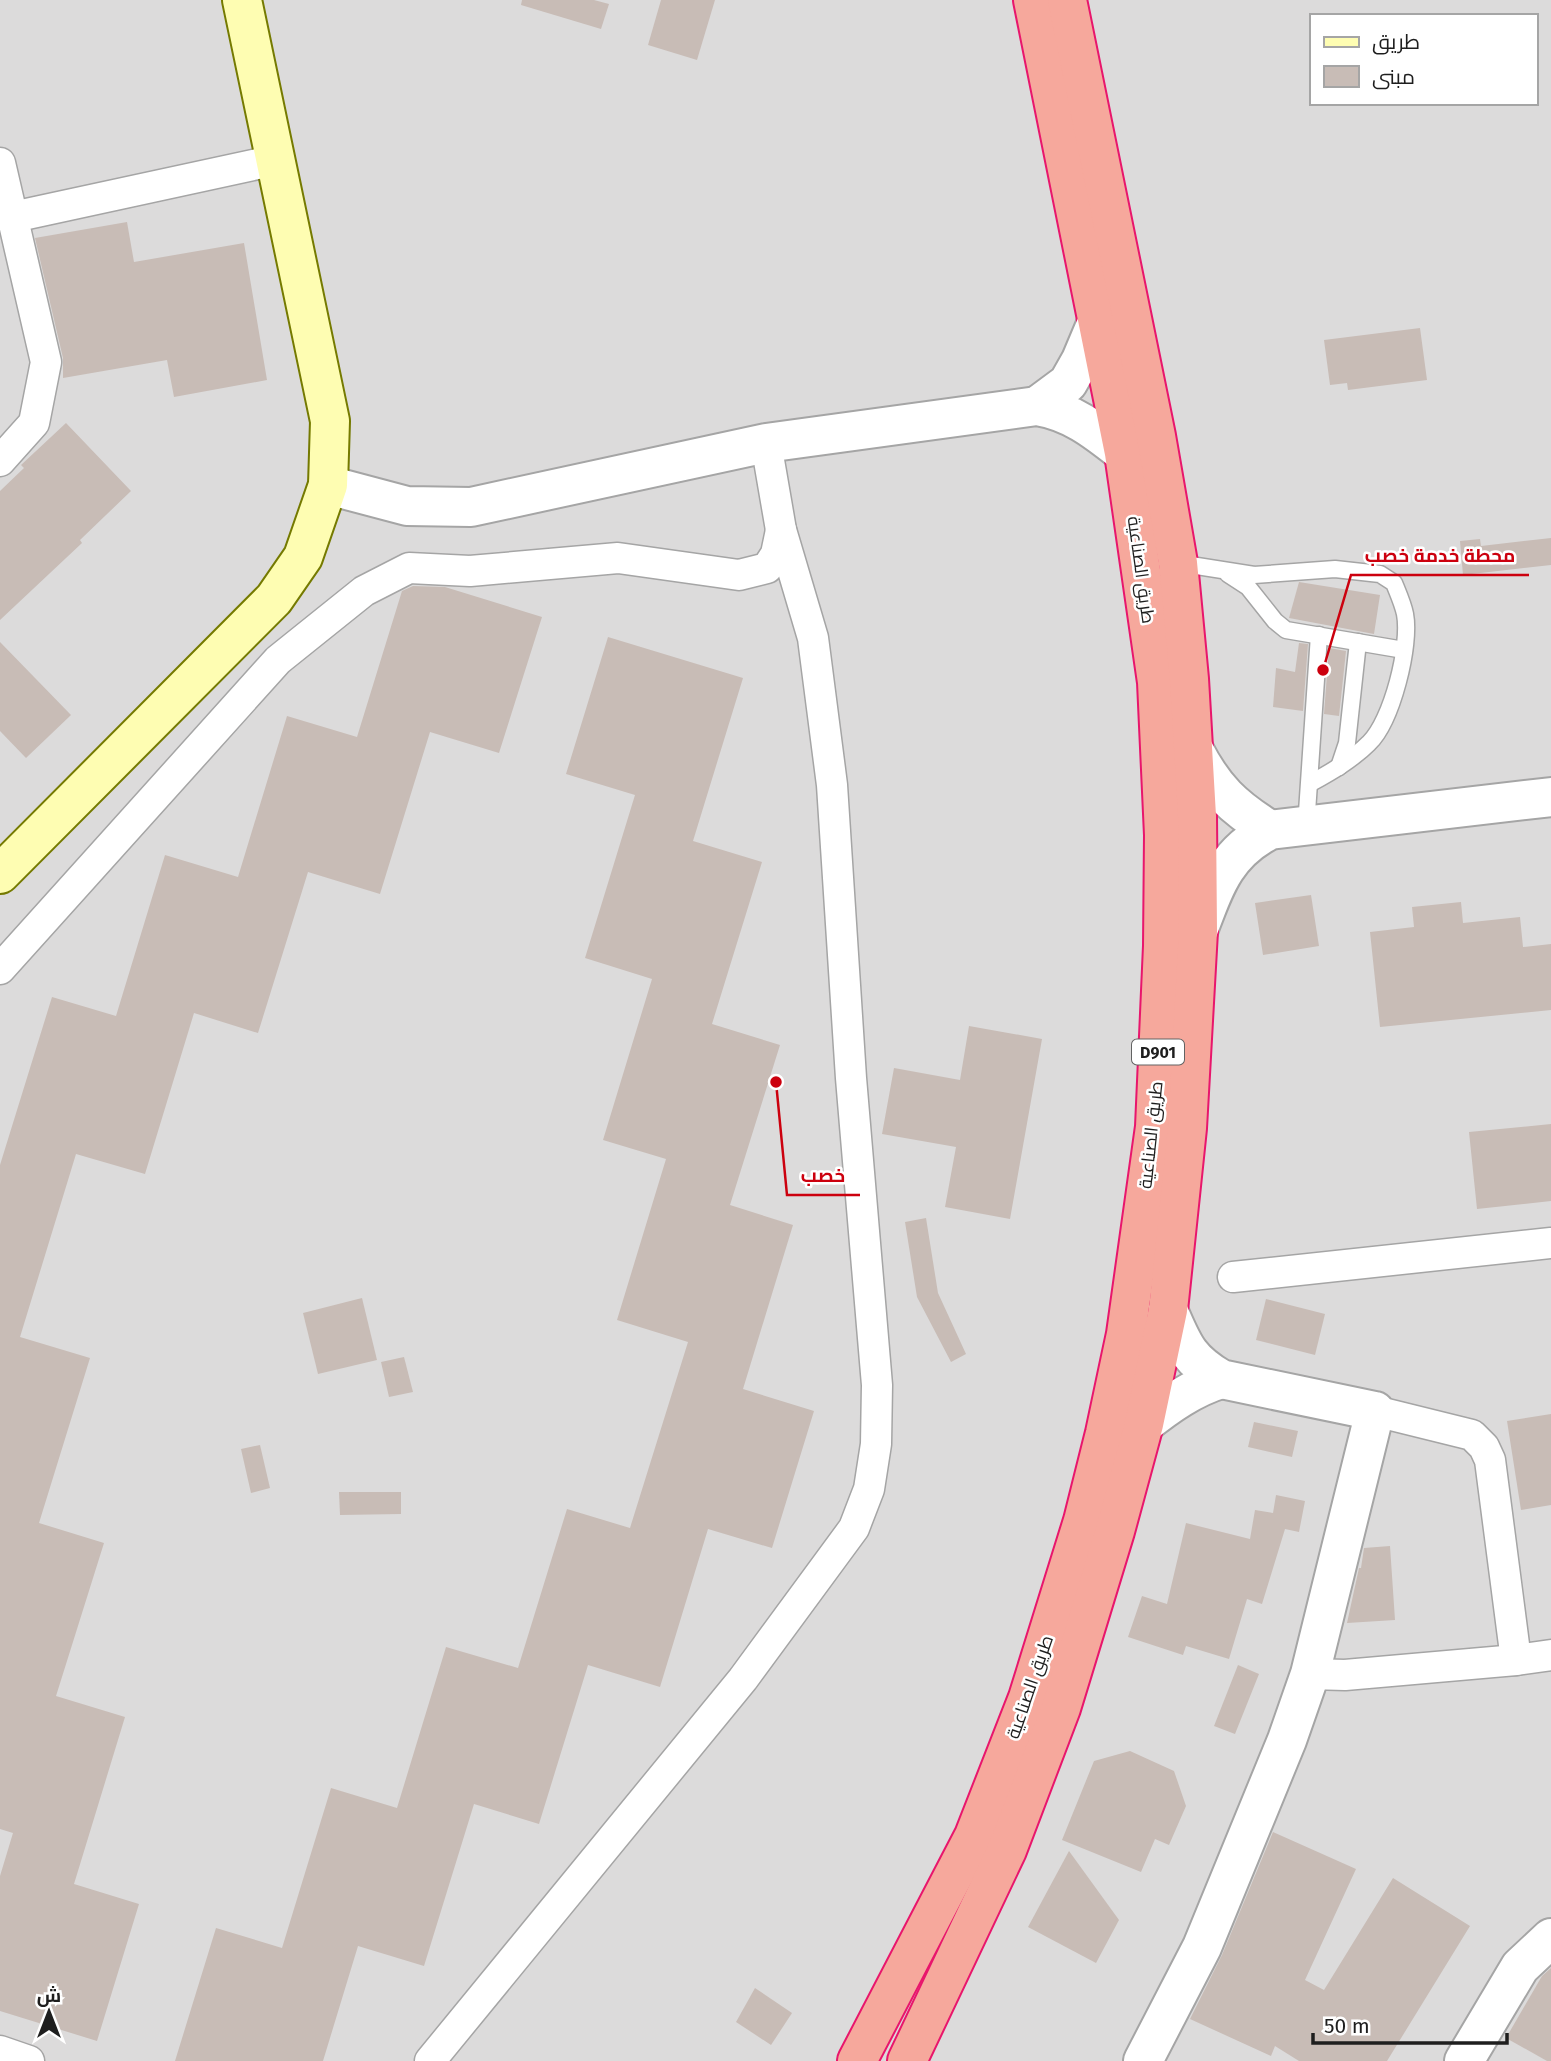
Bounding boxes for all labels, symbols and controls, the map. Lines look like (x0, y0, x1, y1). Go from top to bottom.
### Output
legend (1310, 14, 1537, 105)
text: طريق (1372, 29, 1420, 55)
text: مبنى (1372, 64, 1415, 90)
street label: طريق الصناعية (1122, 515, 1159, 625)
callout: محطة خدمة خصب (1351, 535, 1529, 575)
text: محطة خدمة خصب (1365, 544, 1515, 567)
road number: D901 (1132, 1040, 1184, 1064)
street label: طريق الصناعية (1134, 1080, 1169, 1190)
callout: خصب (787, 1155, 860, 1195)
text: خصب (801, 1164, 845, 1187)
street label: طريق الصناعية (1002, 1632, 1059, 1742)
north arrow (14, 1977, 84, 2047)
text: ش (37, 1984, 61, 2007)
scale bar (1313, 2002, 1507, 2046)
text: 50 m (1324, 2013, 1370, 2039)

